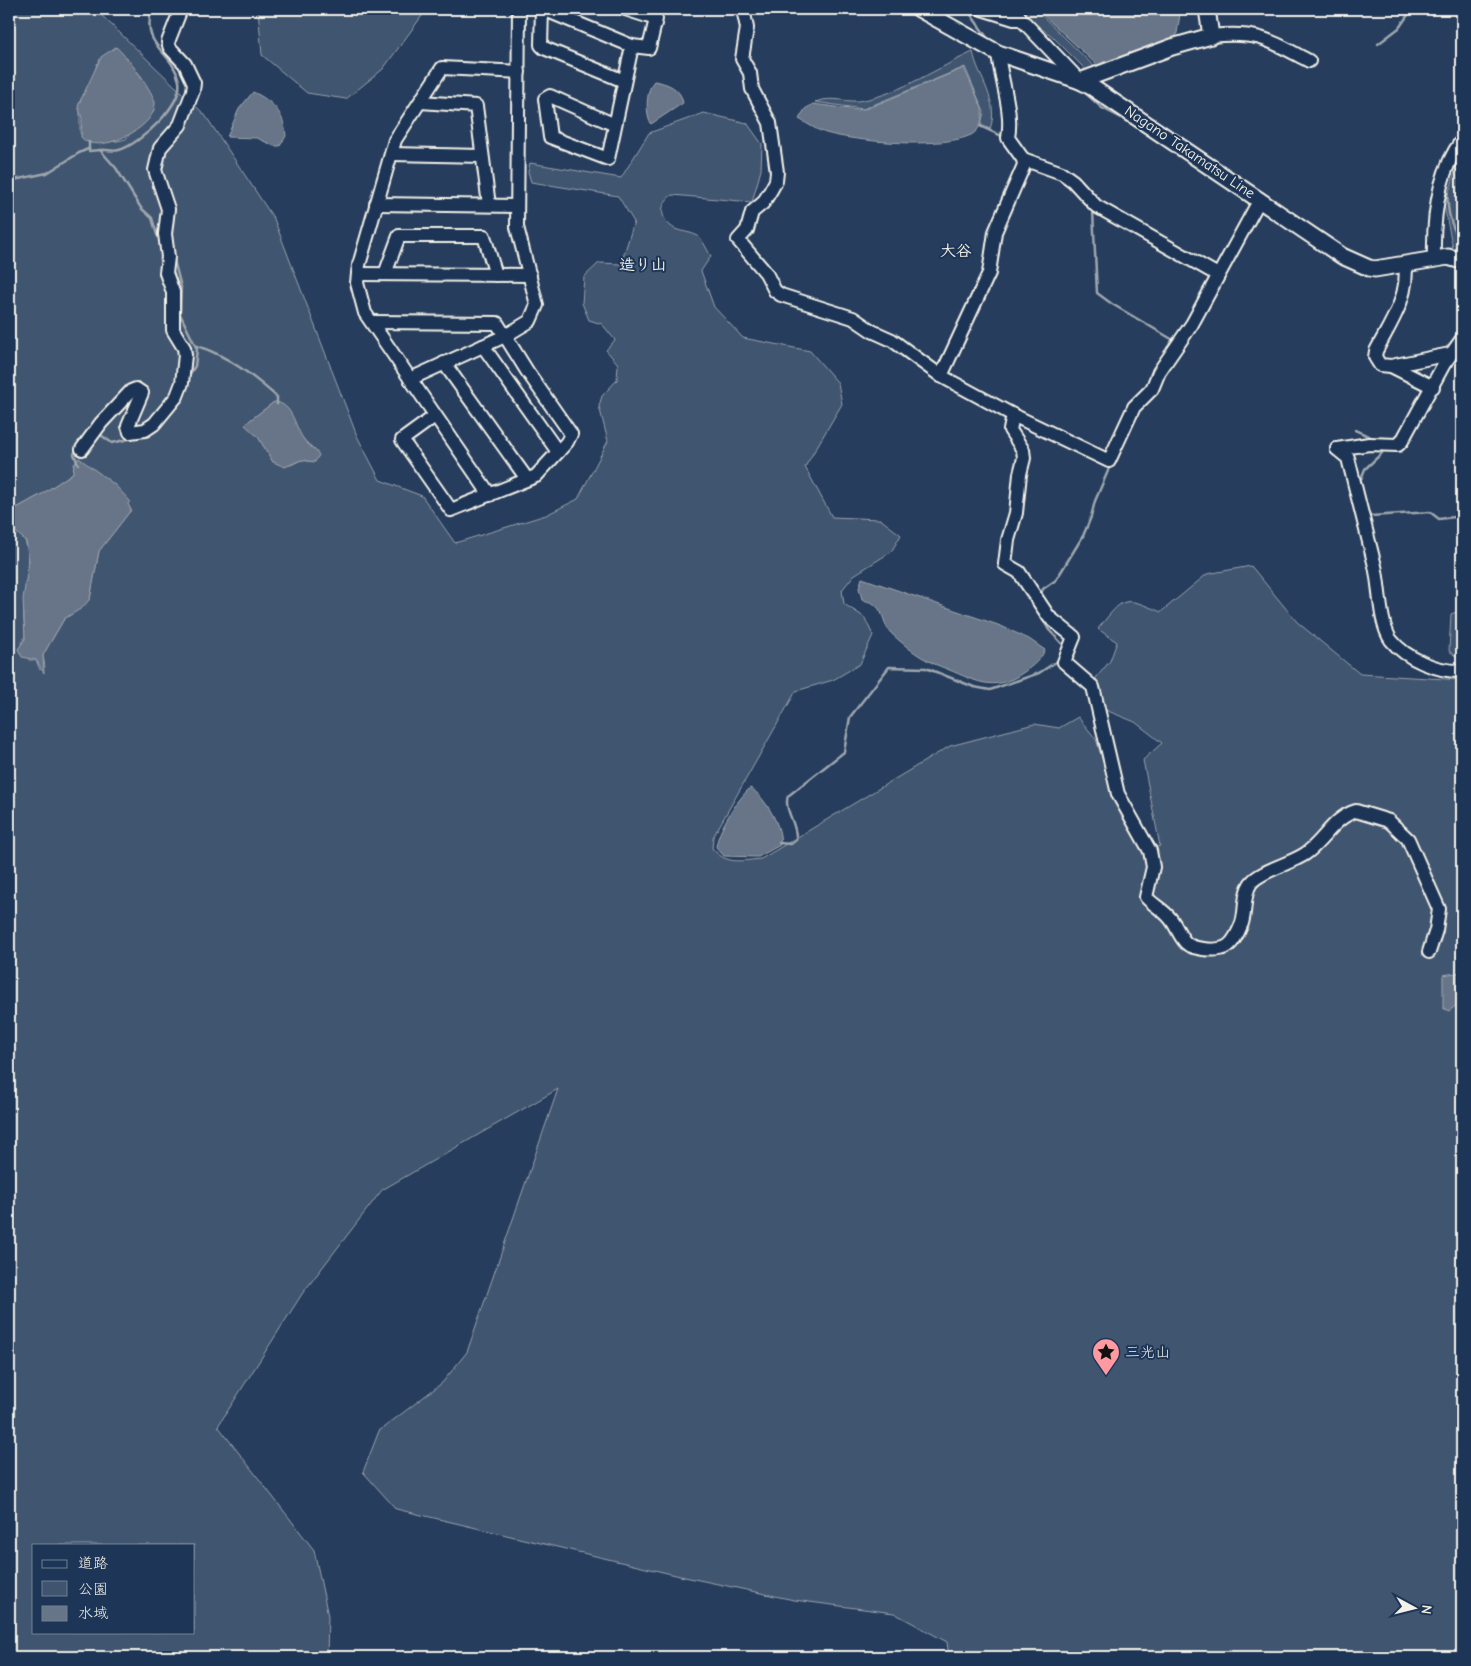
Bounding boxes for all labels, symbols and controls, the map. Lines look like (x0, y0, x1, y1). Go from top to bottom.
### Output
street label: Nagano Takamatsu Line (1121, 102, 1259, 203)
district label: 大谷 (940, 242, 972, 260)
district label: 造り山 (619, 256, 667, 274)
place icon: 三光山 (1091, 1337, 1121, 1376)
place label: 三光山 (1125, 1343, 1170, 1361)
legend (32, 1544, 195, 1634)
text: 道路 (78, 1554, 108, 1572)
text: 公園 (78, 1580, 108, 1598)
north arrow (1388, 1584, 1438, 1634)
text: 水域 (78, 1604, 108, 1622)
text: N (1417, 1604, 1435, 1615)

